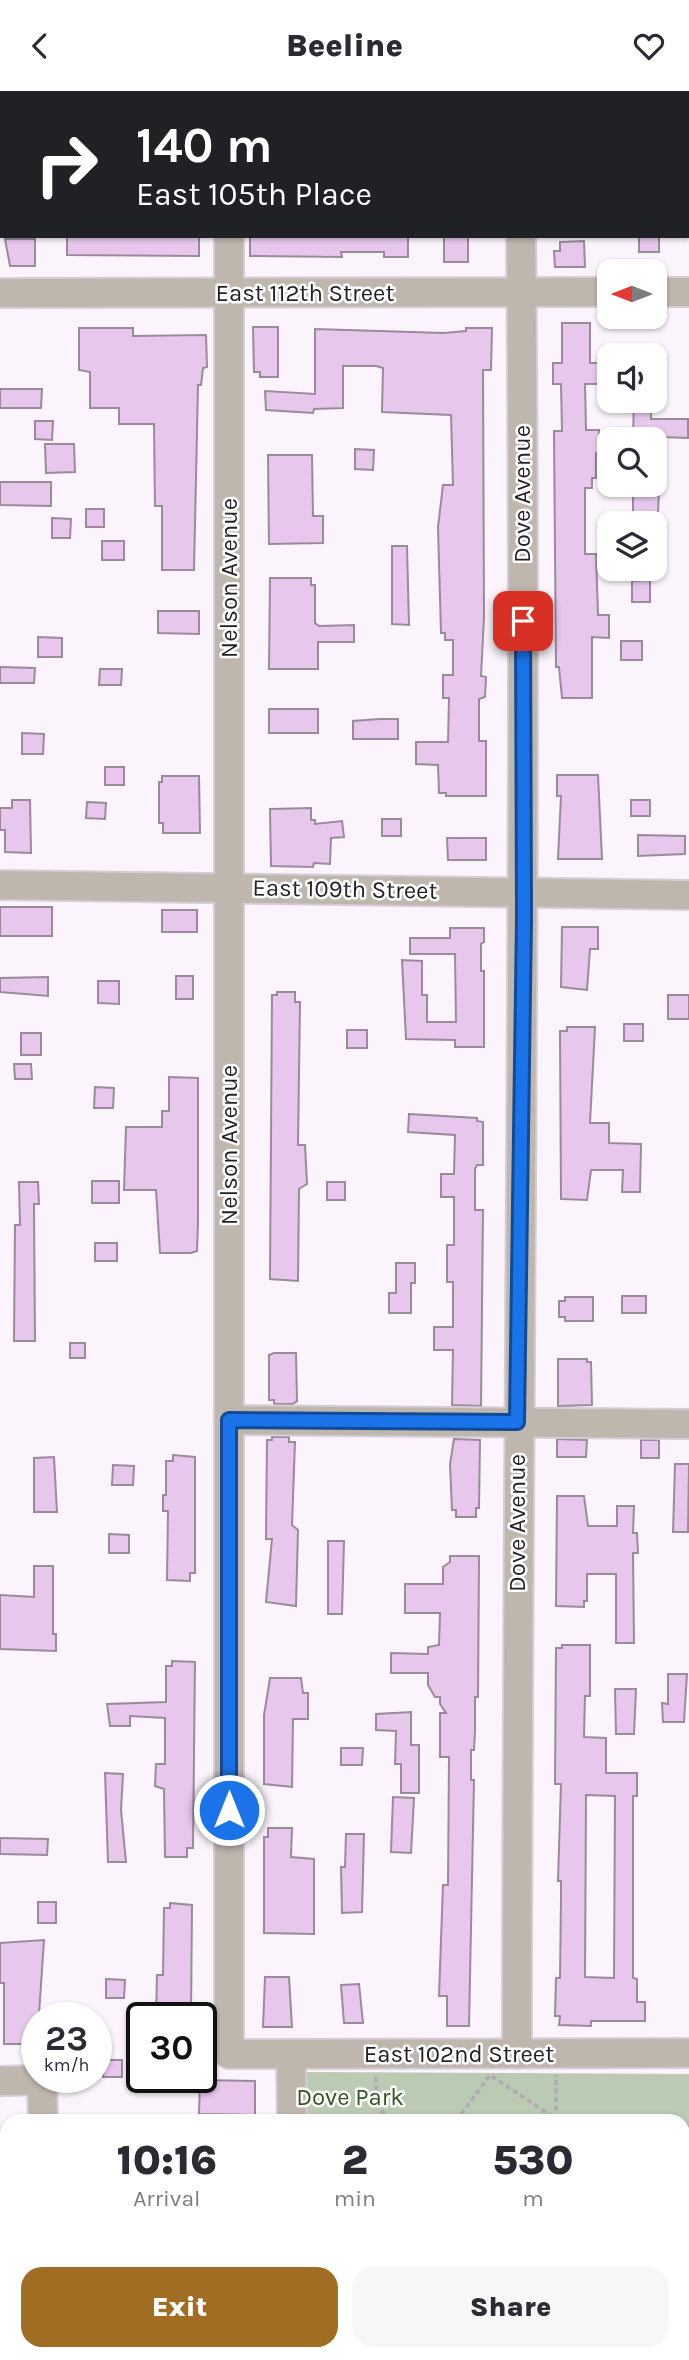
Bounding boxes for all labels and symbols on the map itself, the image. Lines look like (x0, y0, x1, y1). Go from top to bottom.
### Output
north arrow (597, 259, 667, 329)
street label: East 112th Street (216, 279, 394, 307)
street label: Dove Avenue (508, 425, 536, 563)
street label: Nelson Avenue (215, 498, 243, 658)
pin (493, 591, 553, 651)
street label: East 109th Street (252, 873, 438, 905)
street label: Nelson Avenue (215, 1065, 243, 1225)
street label: Dove Avenue (503, 1454, 531, 1592)
position arrow (192, 1773, 266, 1847)
speed limit sign: 30 (126, 2002, 217, 2093)
street label: East 102nd Street (364, 2040, 554, 2068)
park label: Dove Park (296, 2083, 404, 2111)

